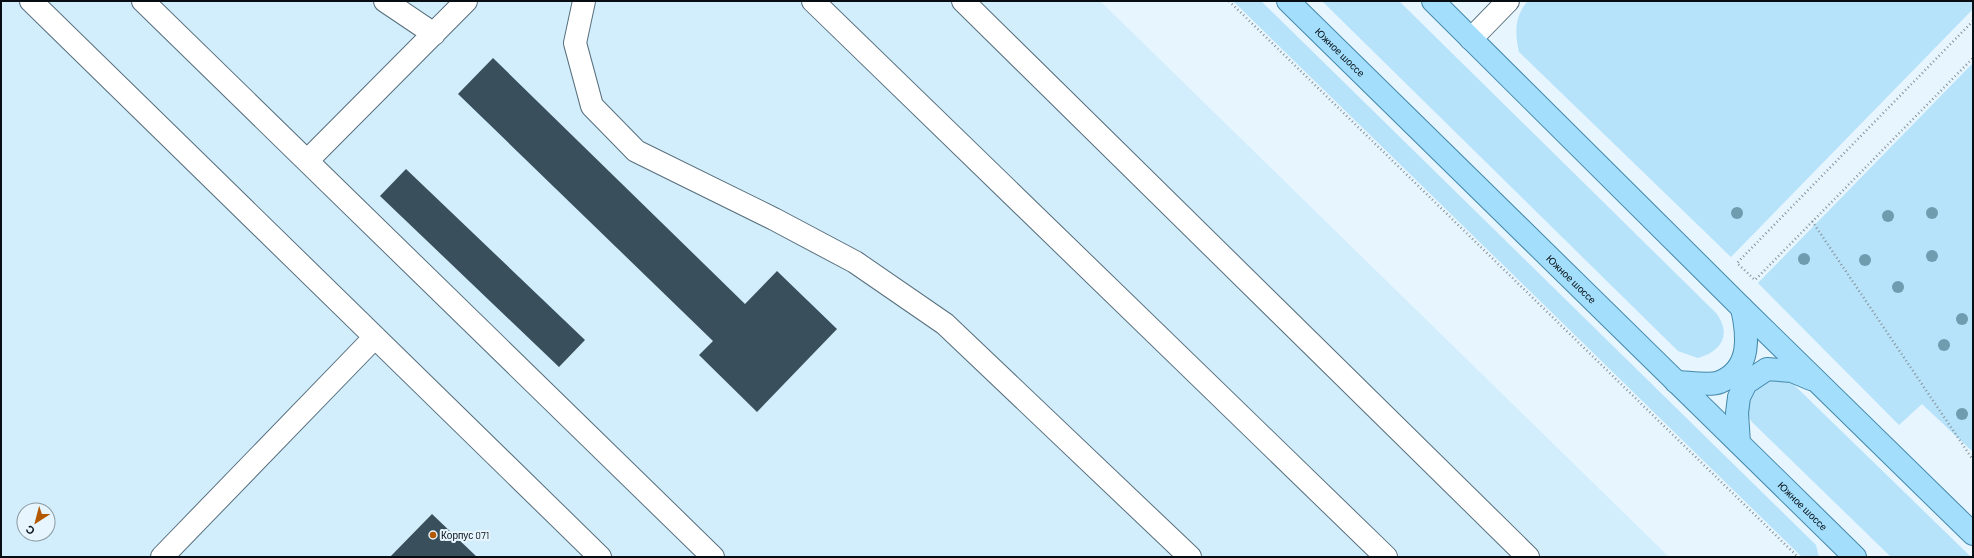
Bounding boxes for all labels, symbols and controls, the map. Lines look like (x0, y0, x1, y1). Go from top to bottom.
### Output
street label: Южное шоссе (1313, 25, 1368, 79)
street label: Южное шоссе (1544, 252, 1599, 306)
street label: Южное шоссе (1776, 479, 1830, 533)
north arrow (16, 502, 56, 542)
text: С (23, 523, 37, 538)
place label: Корпус 071 (441, 529, 489, 541)
marker: Корпус 071 (428, 530, 438, 540)

